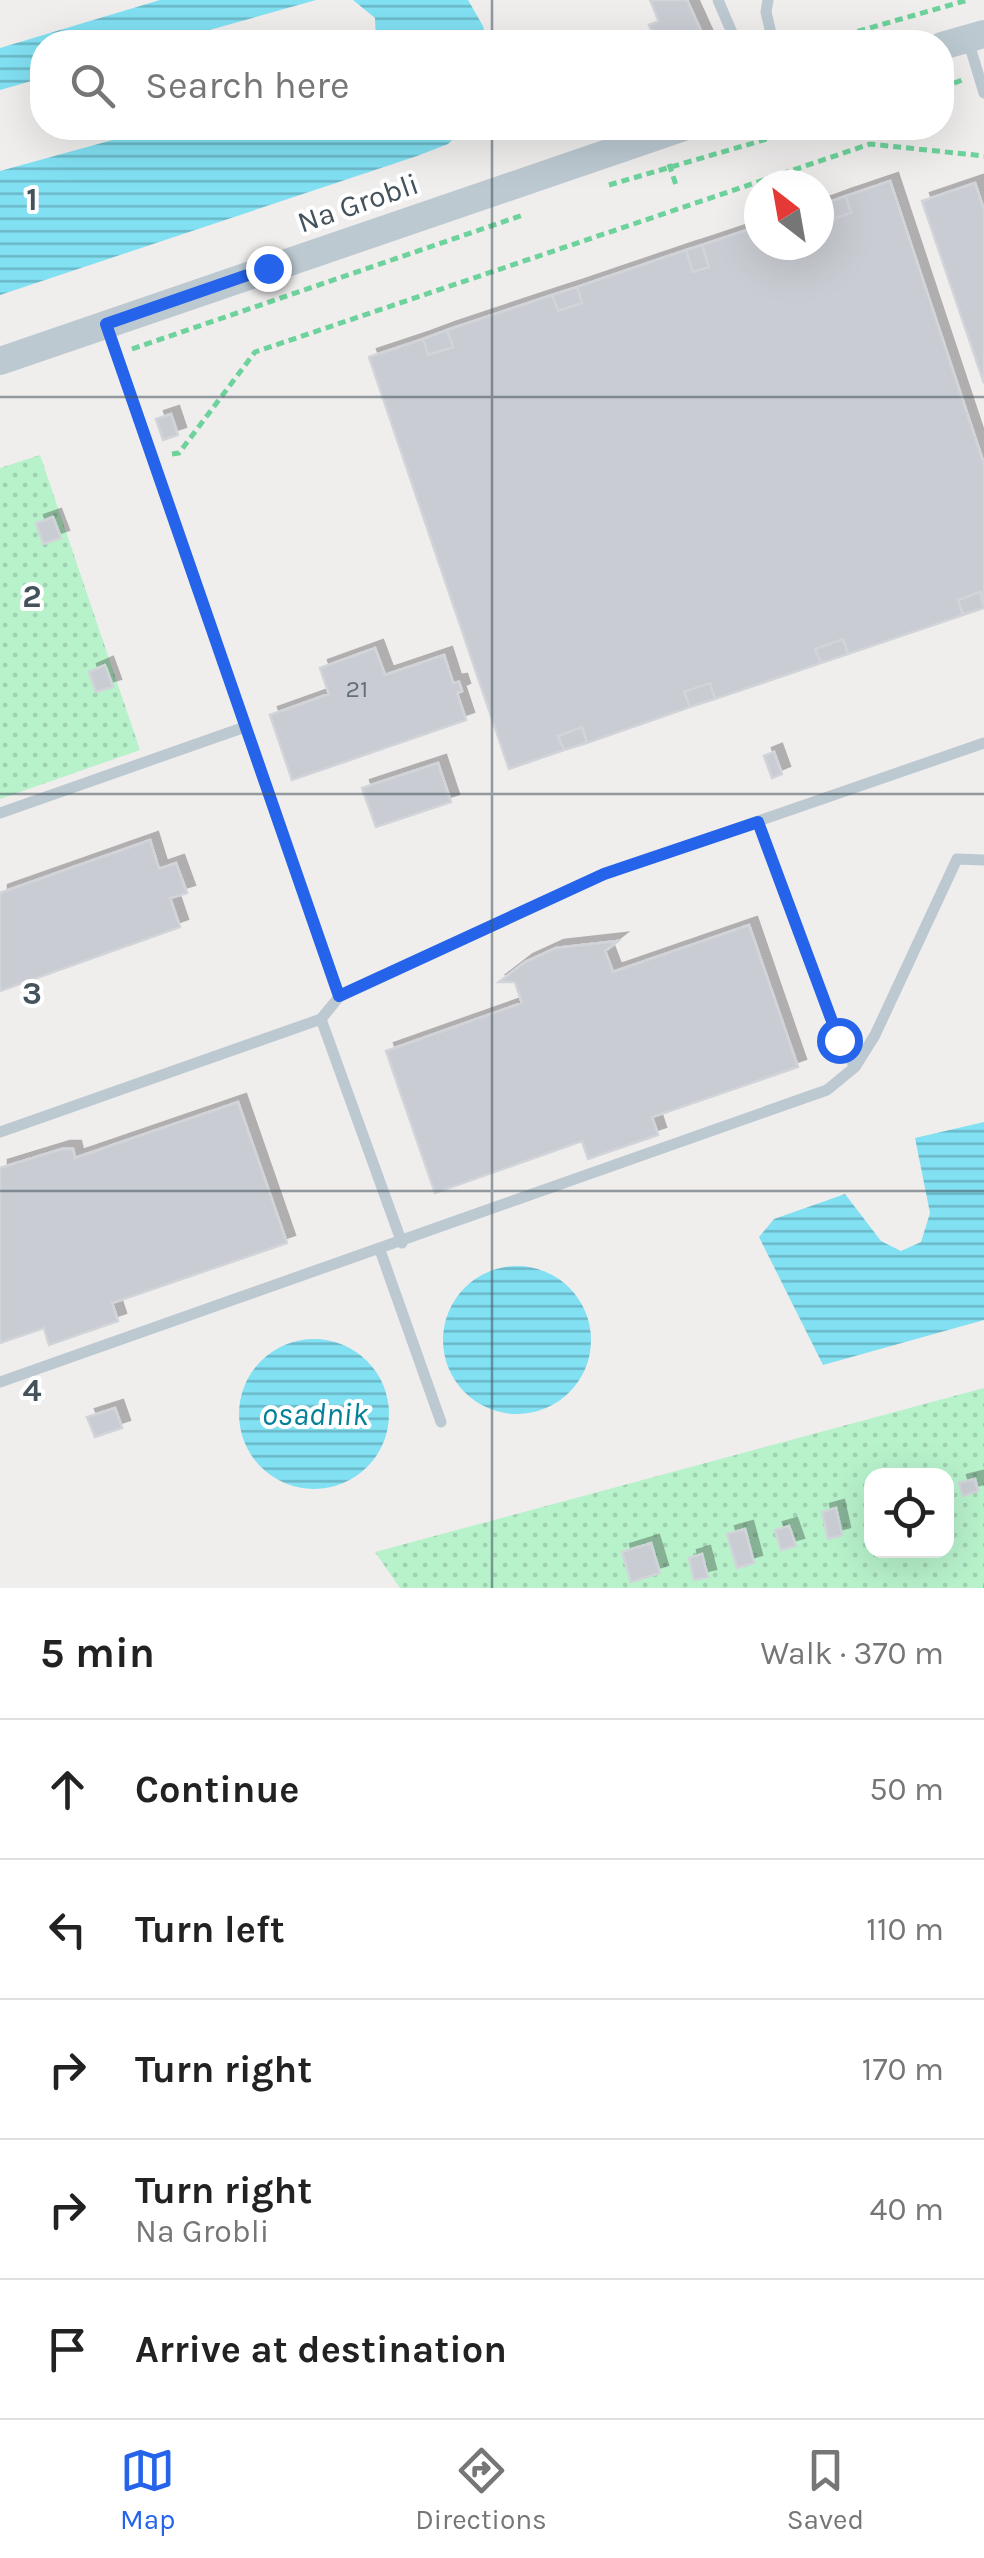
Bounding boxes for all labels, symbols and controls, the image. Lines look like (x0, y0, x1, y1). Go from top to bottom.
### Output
search box (30, 30, 954, 140)
icon: search (65, 58, 120, 113)
text: Search here (145, 63, 349, 108)
street label: Na Grobli (293, 165, 423, 241)
north arrow (744, 170, 834, 260)
text: 1 (26, 181, 38, 218)
route end (246, 246, 292, 292)
text: 2 (22, 578, 42, 615)
house number: 21 (346, 674, 368, 703)
text: 3 (22, 975, 42, 1012)
route start (817, 1018, 863, 1064)
text: 4 (22, 1372, 42, 1409)
water label: osadnik (262, 1396, 369, 1433)
map controls (864, 1468, 954, 1558)
button: locate (864, 1468, 954, 1558)
text: 5 min (40, 1628, 155, 1678)
text: Walk · 370 m (760, 1635, 944, 1672)
icon: ahead (40, 1762, 95, 1817)
text: Continue (135, 1767, 299, 1812)
text: 50 m (869, 1771, 944, 1808)
icon: left (40, 1902, 95, 1957)
text: Turn left (135, 1907, 285, 1952)
text: 110 m (866, 1911, 944, 1948)
icon: right (40, 2042, 95, 2097)
text: Turn right (135, 2047, 312, 2092)
text: 170 m (862, 2051, 944, 2088)
text: Turn right (135, 2168, 312, 2213)
icon: right (40, 2182, 95, 2237)
text: 40 m (870, 2191, 944, 2228)
text: Na Grobli (135, 2213, 269, 2250)
icon: arrive (40, 2322, 95, 2377)
text: Arrive at destination (135, 2327, 507, 2372)
tab: Map (120, 2443, 175, 2536)
tab: Directions (415, 2443, 547, 2536)
tab: Saved (787, 2443, 864, 2536)

